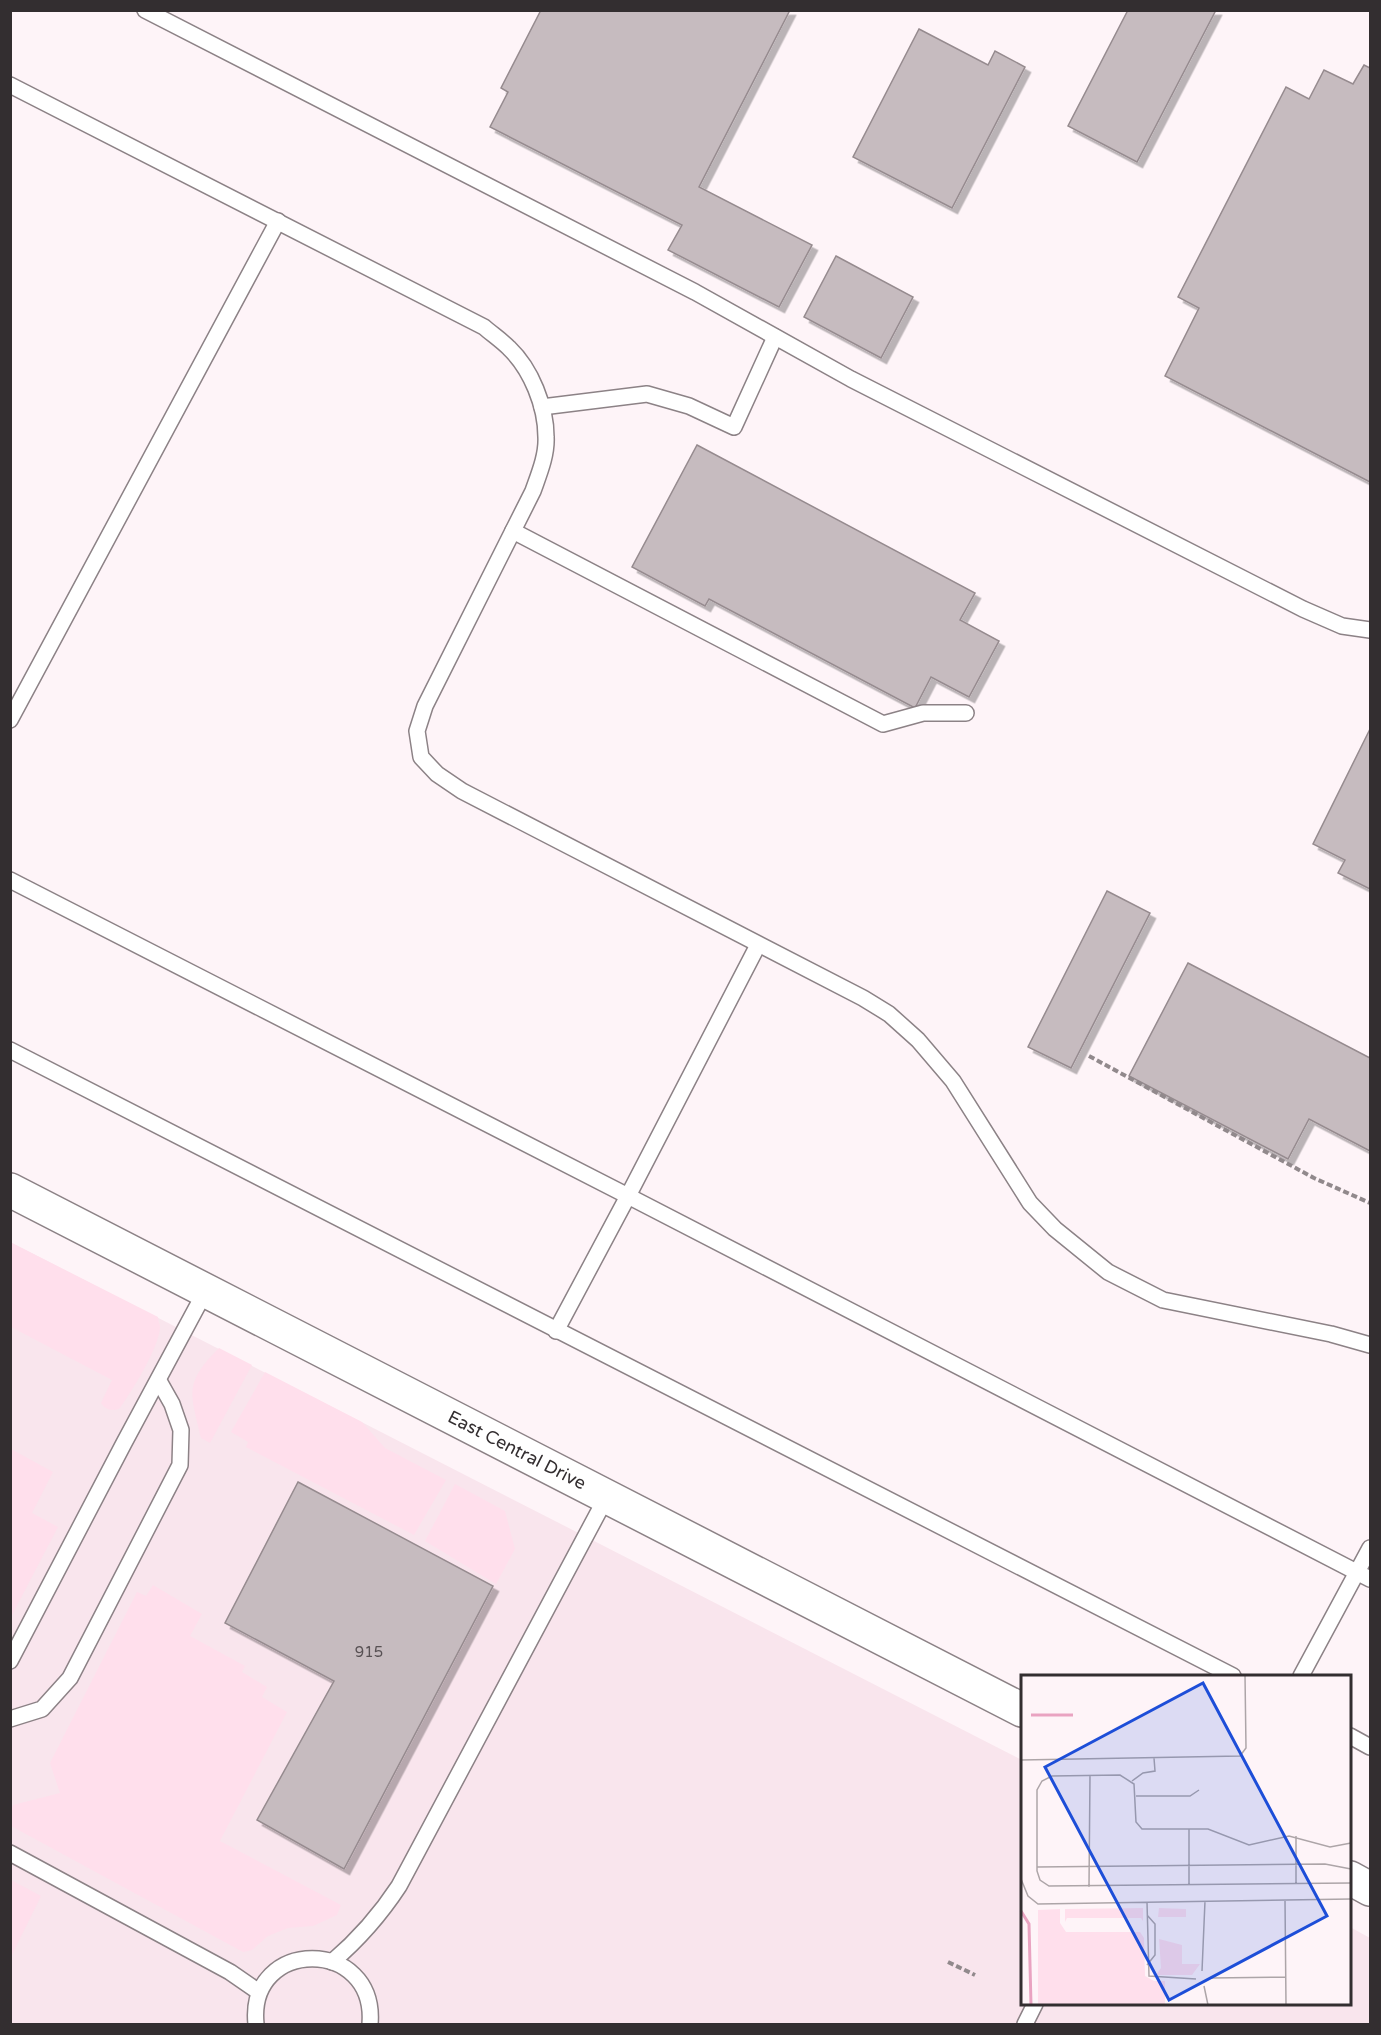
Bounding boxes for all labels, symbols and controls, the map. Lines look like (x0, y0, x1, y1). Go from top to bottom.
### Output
street label: East Central Drive (444, 1406, 590, 1494)
house number: 915 (355, 1643, 383, 1661)
inset map (1021, 1675, 1351, 2005)

